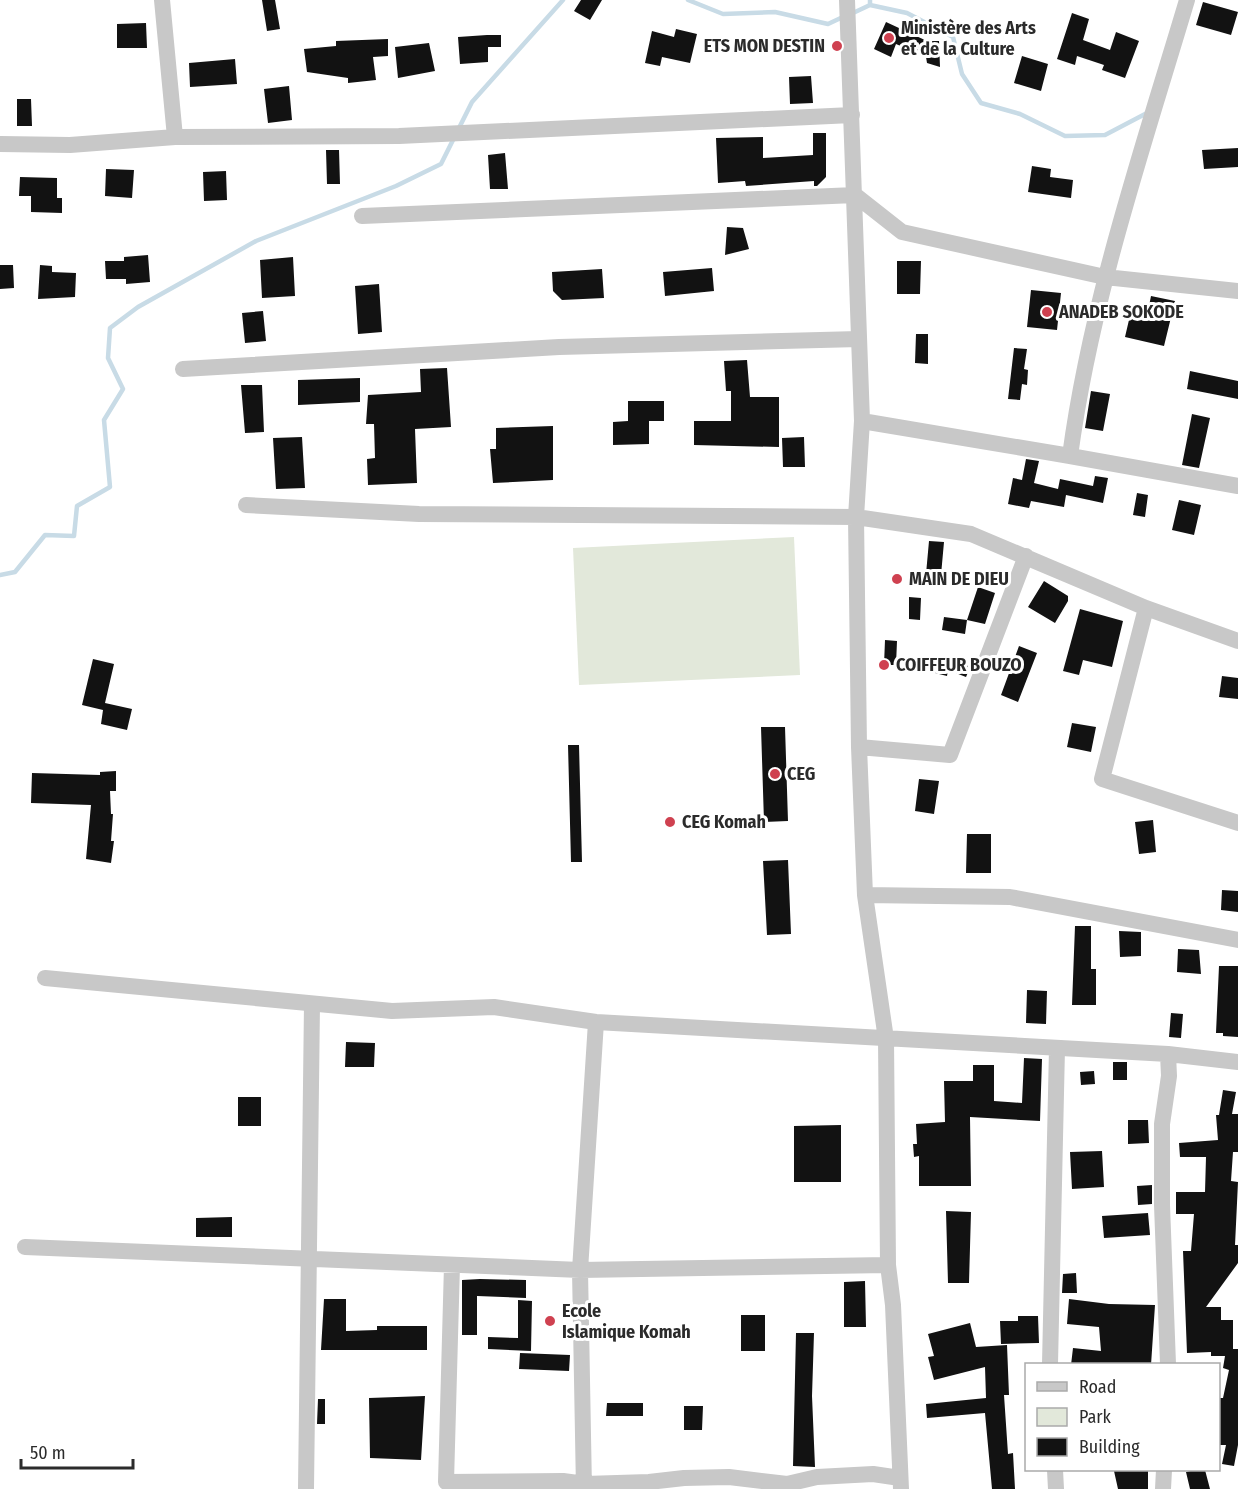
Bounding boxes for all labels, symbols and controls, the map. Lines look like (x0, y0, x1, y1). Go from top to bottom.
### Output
place label: Ministère des Arts et de la Culture (901, 17, 1036, 60)
marker: Ministère des Arts et de la Culture (882, 31, 896, 45)
place label: ETS MON DESTIN (704, 35, 825, 57)
marker: ETS MON DESTIN (830, 39, 844, 53)
place label: ANADEB SOKODE (1058, 301, 1184, 323)
marker: ANADEB SOKODE (1040, 305, 1054, 319)
place label: MAIN DE DIEU (909, 568, 1009, 590)
marker: MAIN DE DIEU (890, 572, 904, 586)
place label: COIFFEUR BOUZO (896, 654, 1022, 676)
marker: COIFFEUR BOUZO (877, 658, 891, 672)
place label: CEG (787, 763, 815, 785)
marker: CEG (768, 767, 782, 781)
place label: CEG Komah (682, 811, 766, 833)
marker: CEG Komah (663, 815, 677, 829)
place label: Ecole Islamique Komah (562, 1300, 691, 1343)
marker: Ecole Islamique Komah (543, 1314, 557, 1328)
legend (1025, 1363, 1220, 1471)
text: Road (1079, 1376, 1116, 1398)
text: Park (1079, 1406, 1112, 1428)
scale bar (21, 1432, 134, 1470)
text: Building (1079, 1436, 1140, 1458)
text: 50 m (30, 1442, 66, 1464)

